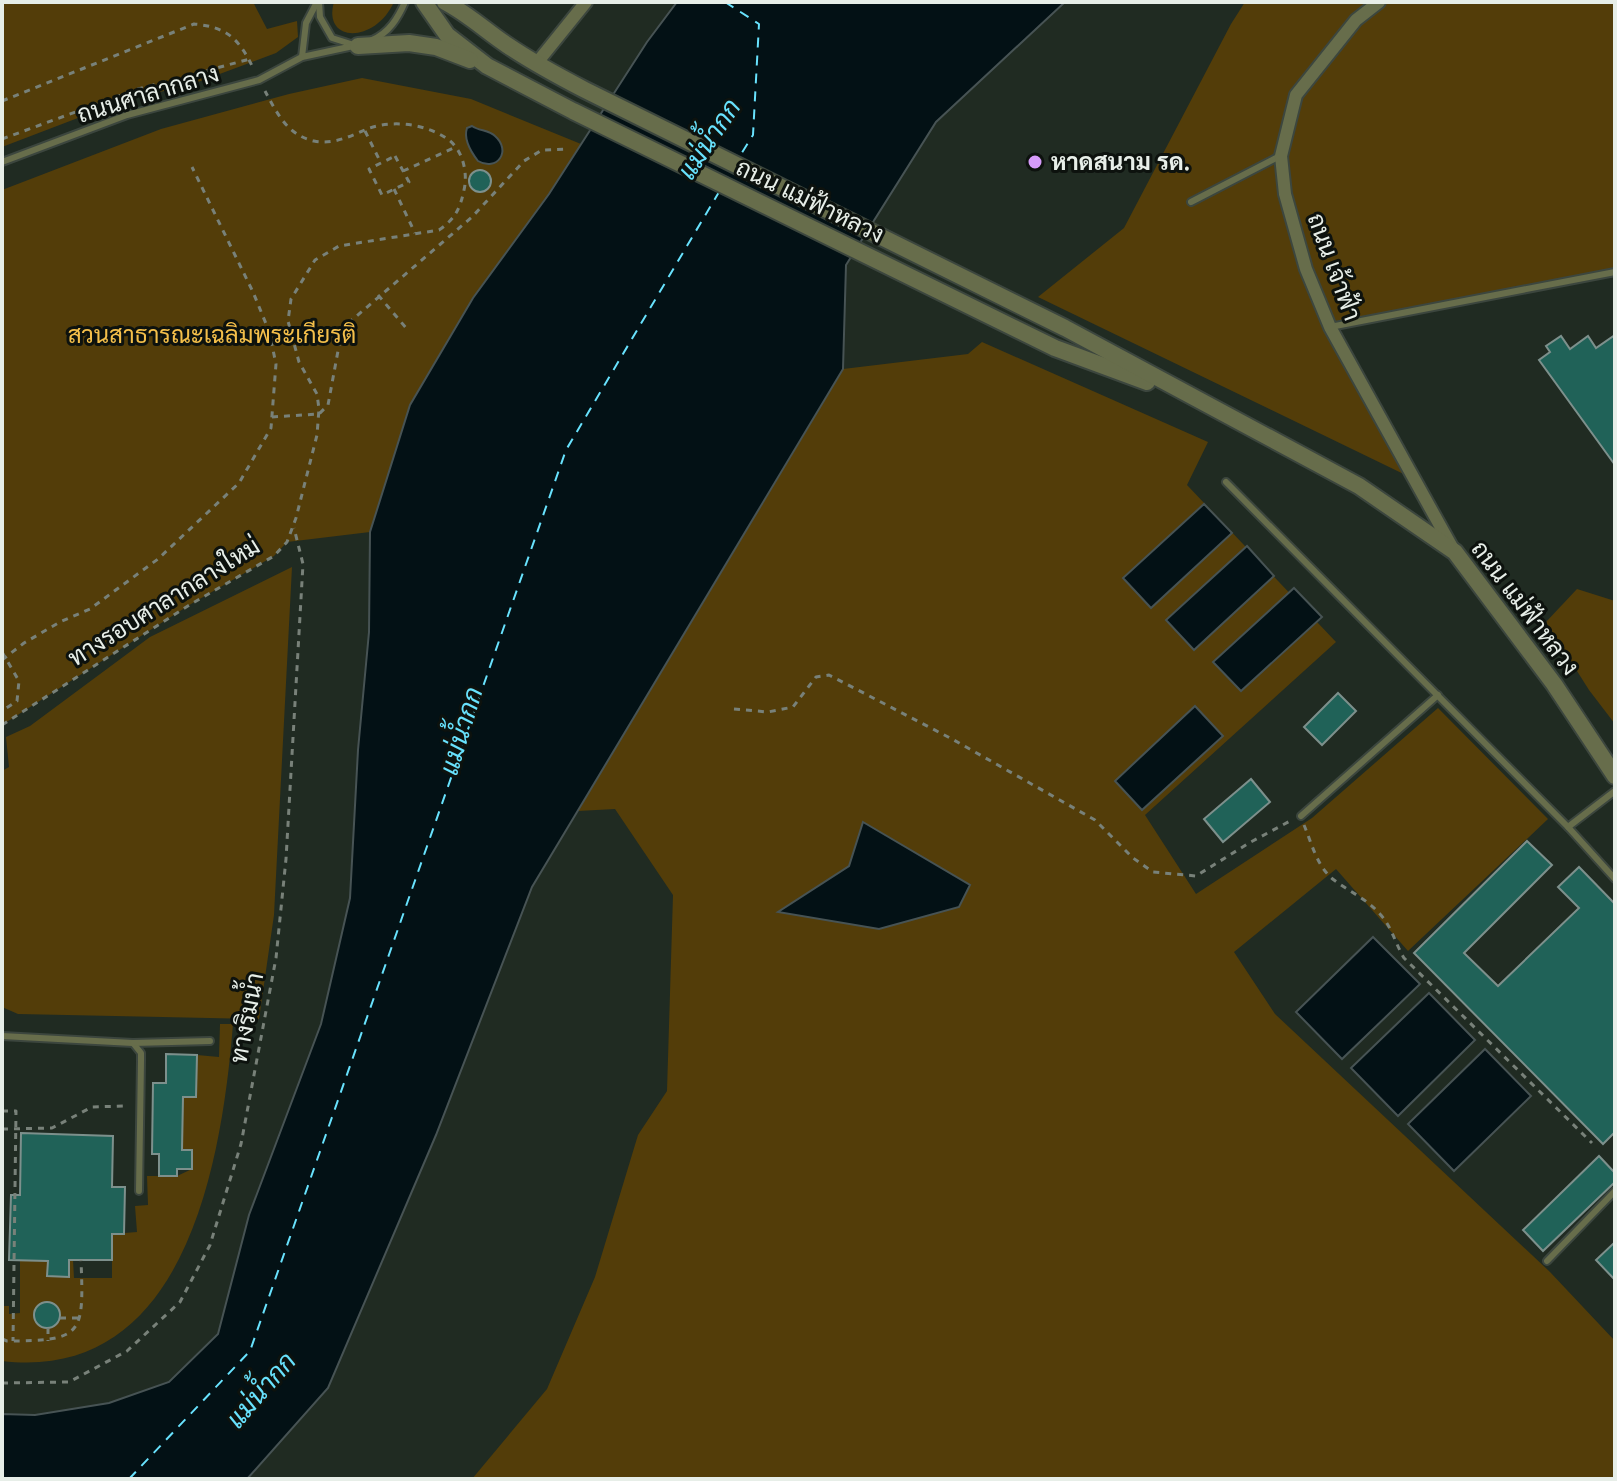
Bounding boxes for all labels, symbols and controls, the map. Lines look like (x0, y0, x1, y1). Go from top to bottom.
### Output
street label: ถนนศาลากลาง (74, 59, 222, 130)
water label: แม่น้ำกก (666, 90, 747, 185)
place label: หาดสนาม รด. (1051, 148, 1190, 177)
street label: ถนน แม่ฟ้าหลวง (731, 152, 889, 250)
marker: หาดสนาม รด. (1026, 153, 1044, 171)
street label: ถนน เจ้าฟ้า (1301, 209, 1367, 325)
park label: สวนสาธารณะเฉลิมพระเกียรติ (68, 320, 356, 350)
street label: ทางรอบศาลากลางใหม่ (62, 530, 265, 673)
street label: ถนน แม่ฟ้าหลวง (1465, 535, 1585, 681)
water label: แม่น้ำกก (428, 682, 489, 779)
street label: ทางริมน้ำ (219, 969, 270, 1066)
water label: แม่น้ำกก (216, 1342, 303, 1435)

